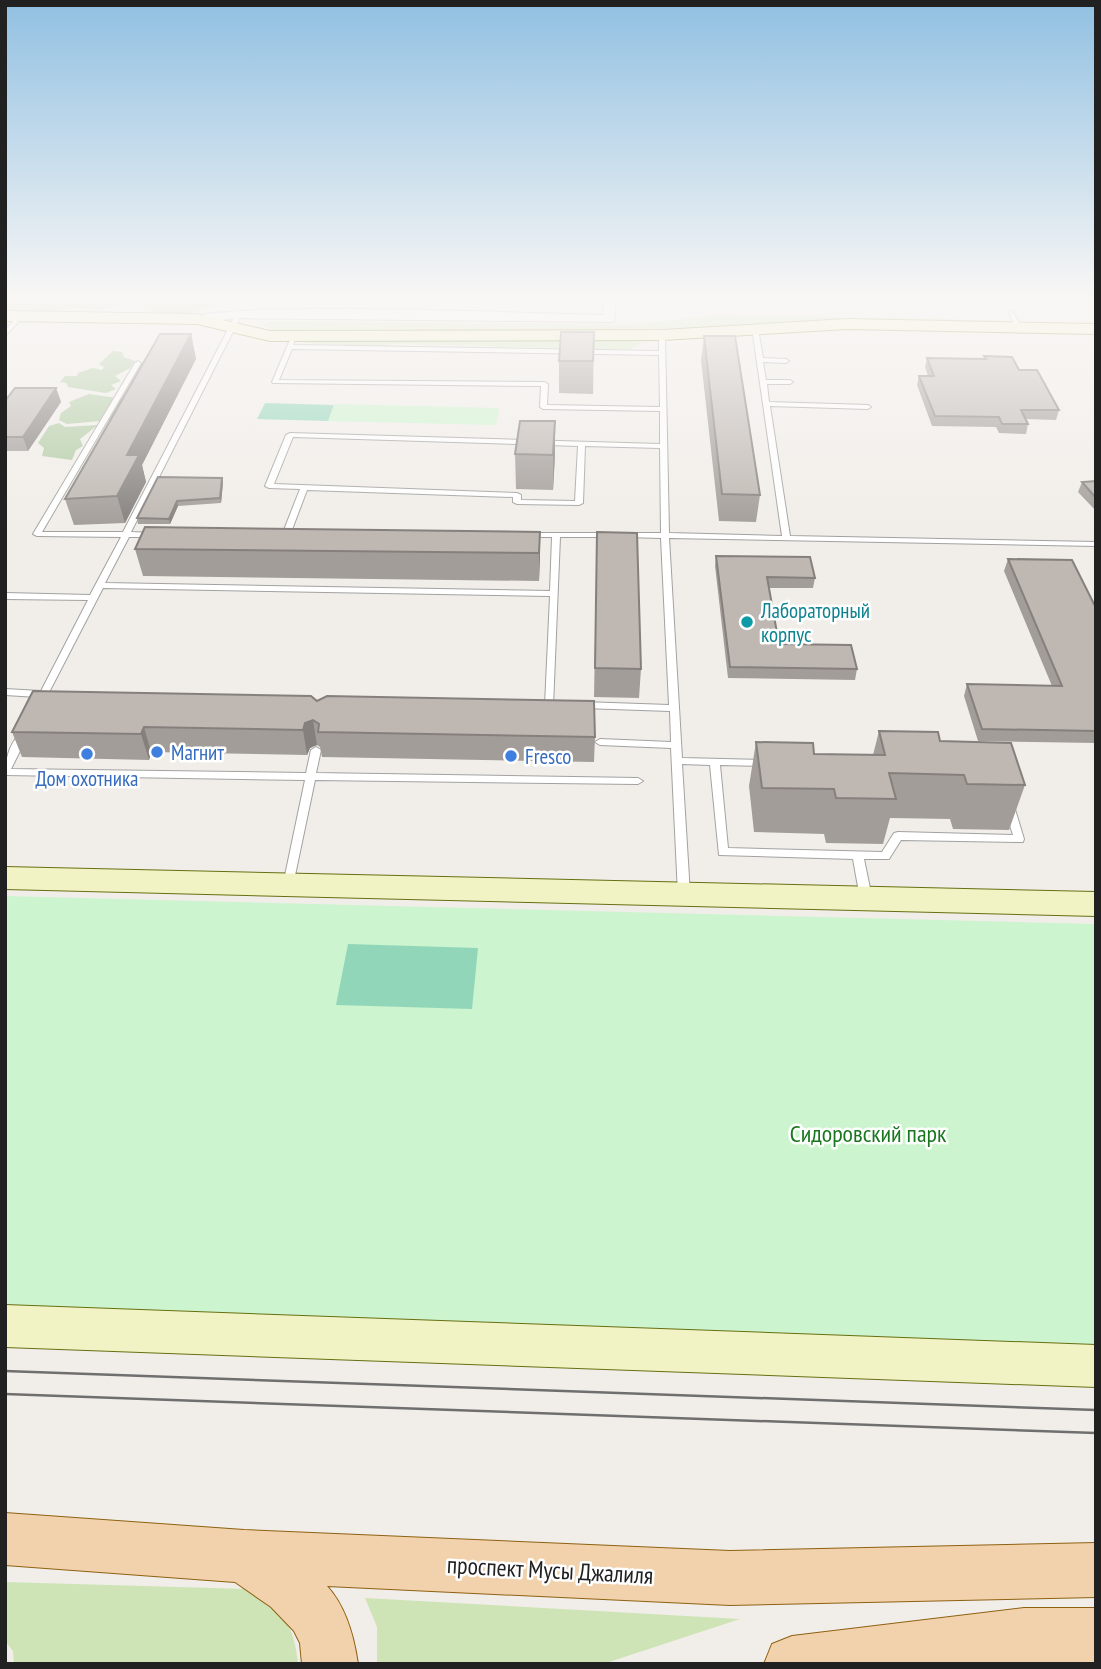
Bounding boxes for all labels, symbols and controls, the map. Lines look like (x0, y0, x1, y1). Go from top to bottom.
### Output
place label: Лабораторный корпус (760, 597, 870, 648)
marker: Лабораторный корпус (739, 614, 755, 630)
place label: Магнит (171, 739, 224, 766)
place label: Fresco (525, 743, 571, 770)
marker: Магнит (149, 744, 165, 760)
marker: Дом охотника (79, 746, 95, 762)
marker: Fresco (503, 748, 519, 764)
place label: Дом охотника (36, 765, 138, 792)
park label: Сидоровский парк (790, 1118, 947, 1149)
street label: проспект Мусы Джалиля (446, 1549, 654, 1591)

